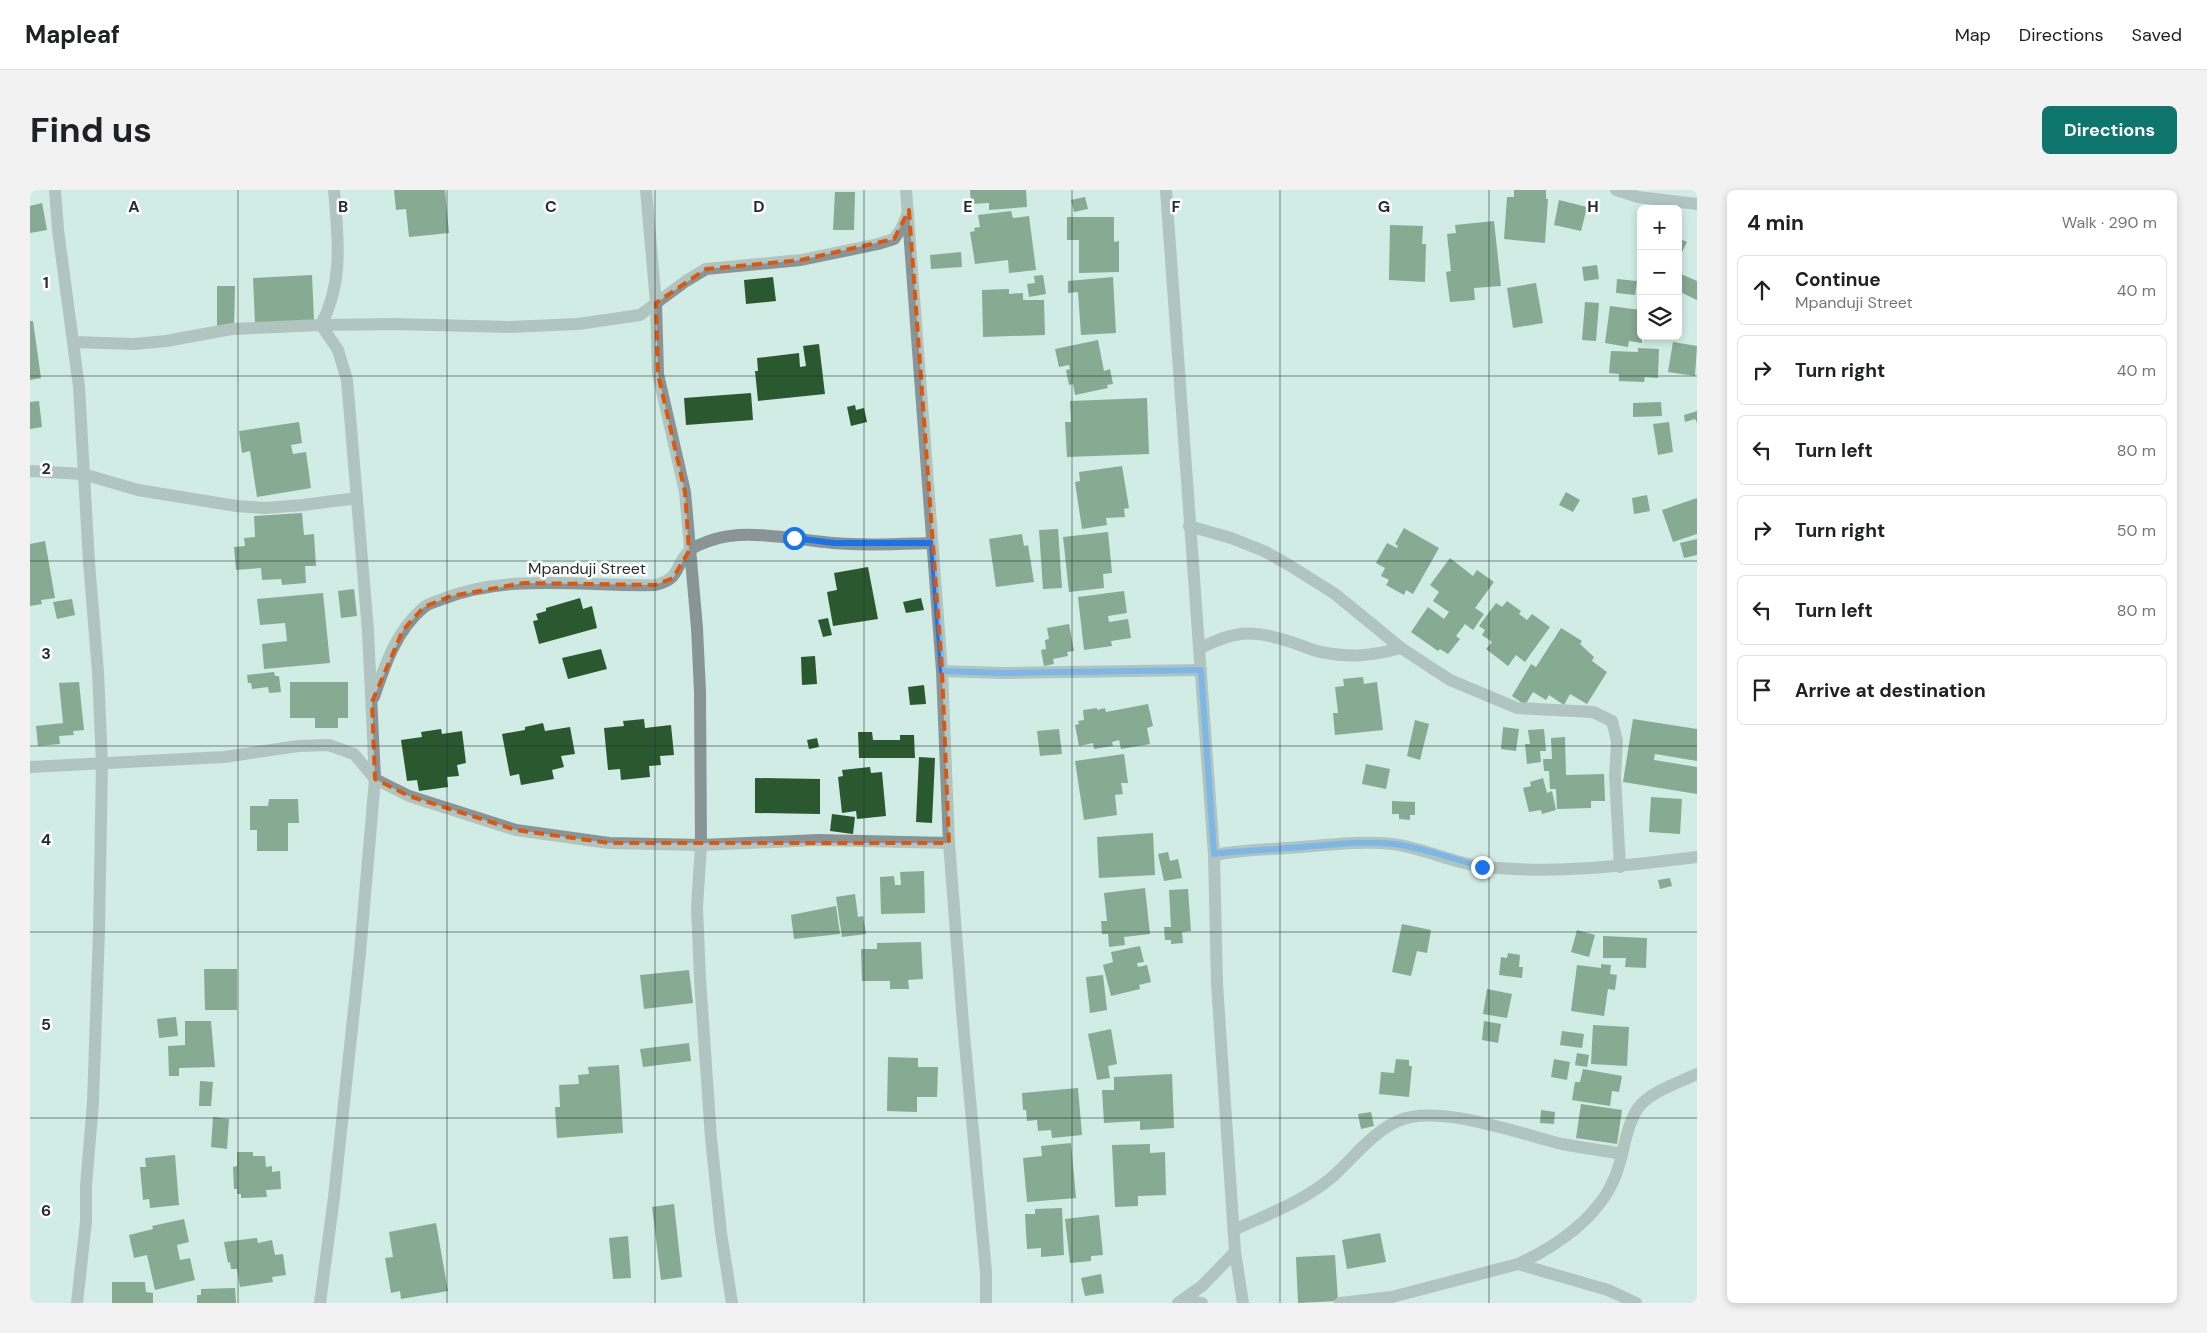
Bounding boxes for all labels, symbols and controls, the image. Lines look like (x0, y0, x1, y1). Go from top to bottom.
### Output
text: Mapleaf (25, 19, 120, 50)
text: Map (1955, 23, 1991, 47)
text: Directions (2019, 23, 2104, 47)
text: Saved (2132, 23, 2182, 47)
button: Directions (2042, 106, 2177, 154)
text: Find us (30, 107, 152, 153)
text: A (128, 196, 140, 217)
text: B (338, 196, 348, 217)
text: C (545, 196, 557, 217)
text: D (753, 196, 765, 217)
text: E (963, 196, 973, 217)
text: F (1172, 196, 1181, 217)
text: G (1378, 196, 1390, 217)
text: H (1587, 196, 1599, 217)
map controls (1637, 205, 1682, 340)
button: + (1637, 205, 1682, 250)
text: 4 min (1747, 209, 1804, 237)
text: Walk · 290 m (2062, 212, 2157, 233)
button: − (1637, 250, 1682, 295)
text: Continue (1795, 267, 1881, 292)
text: 1 (43, 272, 49, 293)
icon: ahead (1748, 276, 1776, 304)
text: 40 m (2117, 280, 2156, 301)
text: Mpanduji Street (1795, 292, 1913, 313)
button: layers (1637, 295, 1682, 340)
icon: right (1748, 356, 1776, 384)
text: Turn right (1795, 358, 1885, 383)
text: 40 m (2117, 360, 2156, 381)
icon: left (1748, 436, 1776, 464)
text: Turn left (1795, 438, 1873, 463)
text: 80 m (2117, 440, 2156, 461)
text: 2 (41, 458, 51, 479)
icon: right (1748, 516, 1776, 544)
text: Turn right (1795, 518, 1885, 543)
text: 50 m (2117, 520, 2156, 541)
route start (783, 527, 806, 550)
street label: Mpanduji Street (528, 558, 646, 579)
icon: left (1748, 596, 1776, 624)
text: Turn left (1795, 598, 1873, 623)
text: 80 m (2117, 600, 2156, 621)
text: 3 (41, 643, 51, 664)
icon: arrive (1748, 676, 1776, 704)
text: Arrive at destination (1795, 678, 1986, 703)
text: 4 (41, 829, 51, 850)
route end (1471, 856, 1494, 879)
text: 5 (41, 1014, 51, 1035)
text: 6 (41, 1200, 51, 1221)

